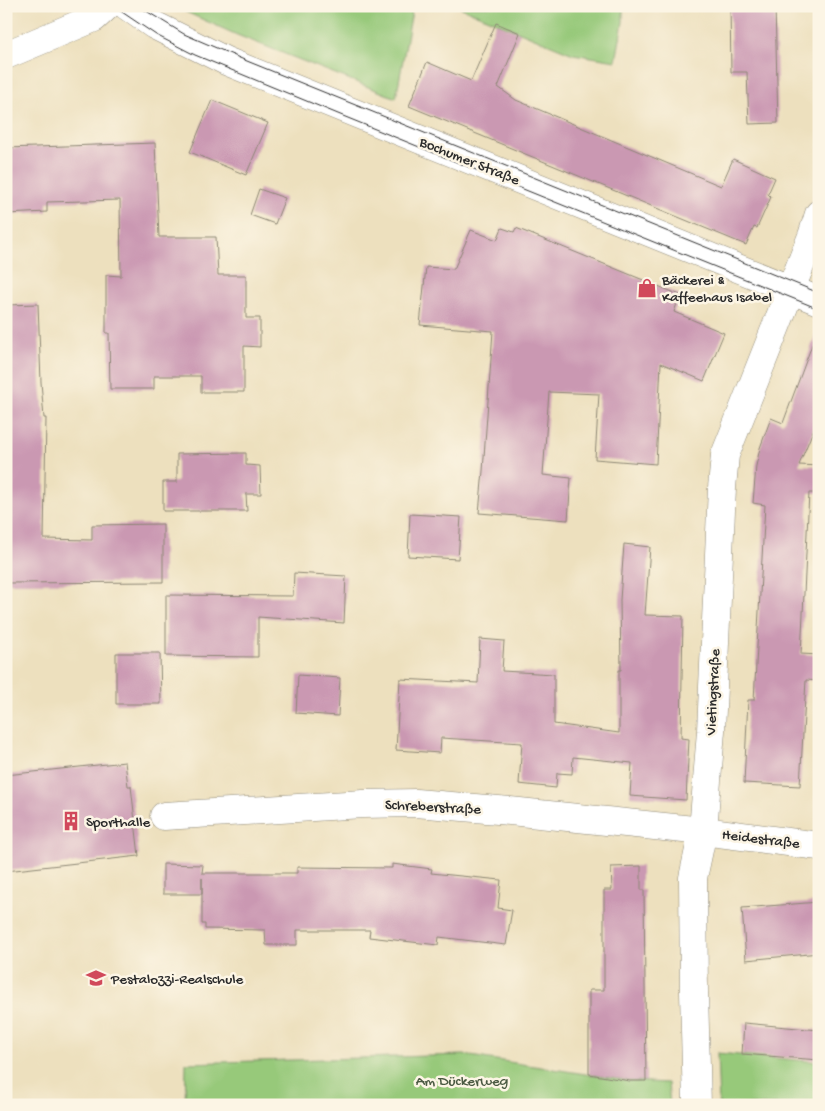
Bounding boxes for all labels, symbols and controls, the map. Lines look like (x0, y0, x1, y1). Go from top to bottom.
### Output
street label: Bochumer Straße (416, 133, 522, 190)
place label: Bäckerei & Kaffeehaus Isabel (661, 272, 772, 307)
shop icon: Bäckerei & Kaffeehaus Isabel (636, 277, 658, 299)
street label: Vietingstraße (703, 648, 725, 737)
street label: Schreberstraße (384, 796, 482, 820)
building icon: Sporthalle (60, 810, 82, 832)
place label: Sporthalle (86, 814, 151, 832)
street label: Heidestraße (721, 826, 801, 854)
school or university icon: Pestalozzi-Realschule (85, 967, 107, 989)
place label: Pestalozzi-Realschule (110, 971, 244, 989)
park label: Am Dückerweg (416, 1073, 508, 1091)

